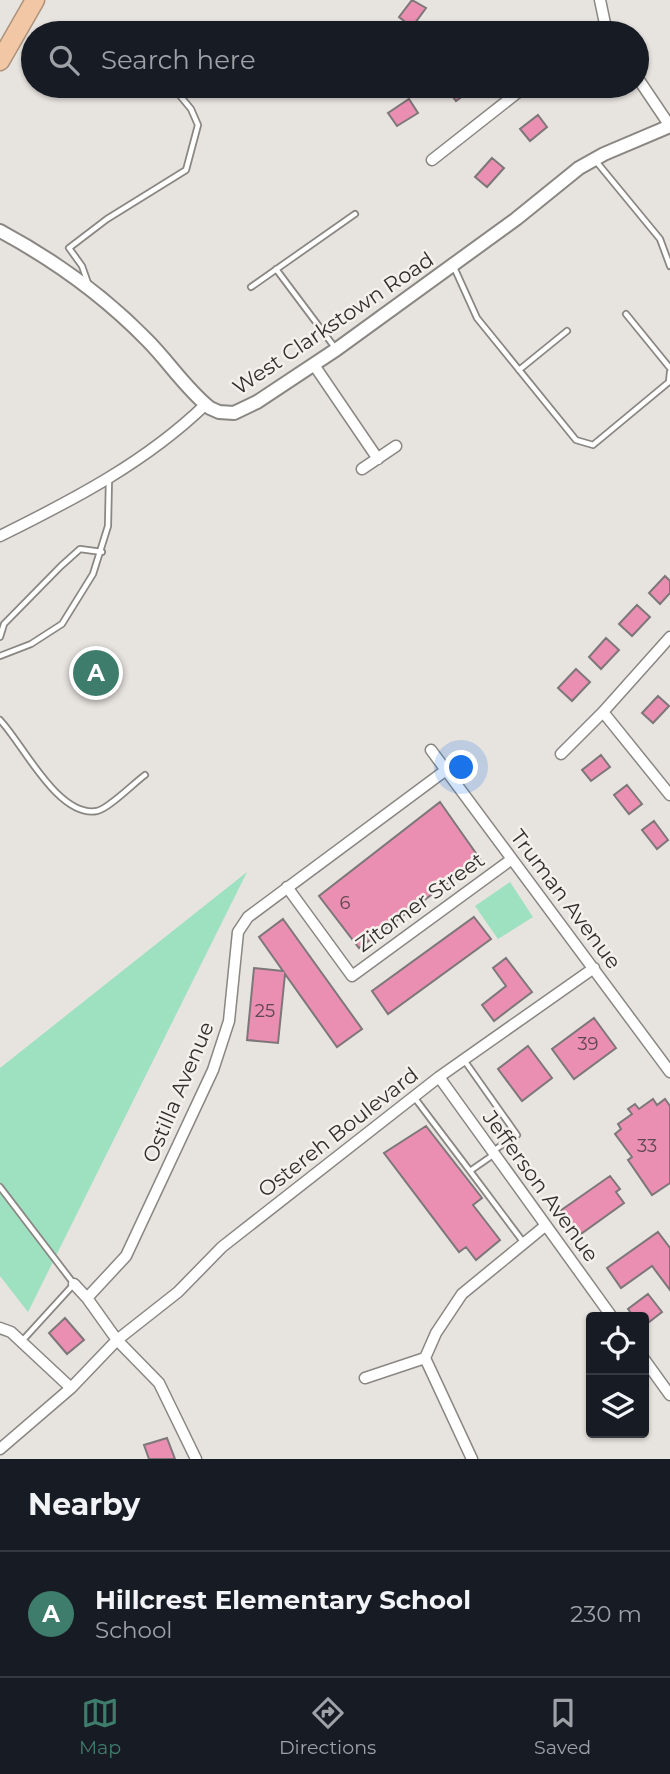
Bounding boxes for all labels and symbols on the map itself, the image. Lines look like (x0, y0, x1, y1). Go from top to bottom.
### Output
street label: West Clarkstown Road (228, 246, 438, 400)
pin: A (73, 647, 119, 699)
your location (444, 750, 478, 784)
street label: Truman Avenue (505, 824, 627, 974)
street label: Zitomer Street (351, 847, 489, 957)
house number: 6 (340, 892, 351, 914)
house number: 25 (255, 1000, 275, 1022)
street label: Ostilla Avenue (137, 1018, 219, 1166)
house number: 39 (577, 1033, 599, 1055)
street label: Ostereh Boulevard (253, 1062, 423, 1202)
street label: Jefferson Avenue (477, 1105, 604, 1266)
house number: 33 (637, 1135, 657, 1157)

